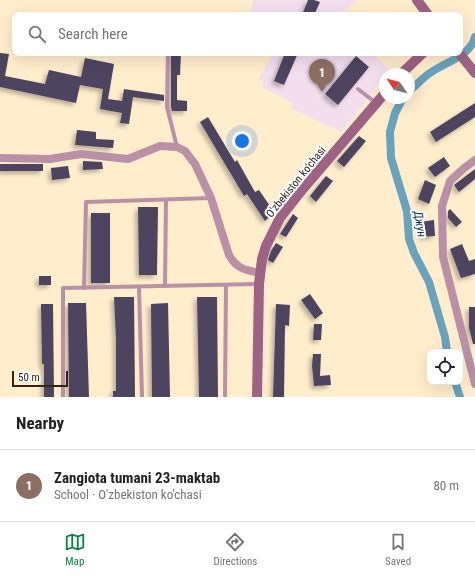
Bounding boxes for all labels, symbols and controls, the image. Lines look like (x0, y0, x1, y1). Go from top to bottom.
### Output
search box (12, 12, 463, 56)
icon: search (26, 23, 48, 45)
text: Search here (58, 25, 128, 43)
pin: 1 (309, 59, 335, 92)
north arrow (379, 68, 415, 104)
your location (232, 131, 252, 151)
street label: O'zbekiston ko'chasi (263, 144, 329, 220)
water label: Джун (411, 209, 429, 238)
map controls (427, 349, 463, 385)
button: locate (427, 349, 463, 385)
scale bar (12, 369, 68, 388)
text: 50 m (18, 371, 40, 384)
text: Nearby (16, 413, 64, 433)
text: Zangiota tumani 23-maktab (54, 469, 220, 487)
text: 1 (26, 478, 32, 493)
text: 80 m (433, 478, 459, 493)
text: School · O'zbekiston ko'chasi (54, 487, 202, 502)
tab: Map (64, 531, 86, 568)
tab: Directions (213, 531, 257, 568)
tab: Saved (385, 531, 411, 568)

